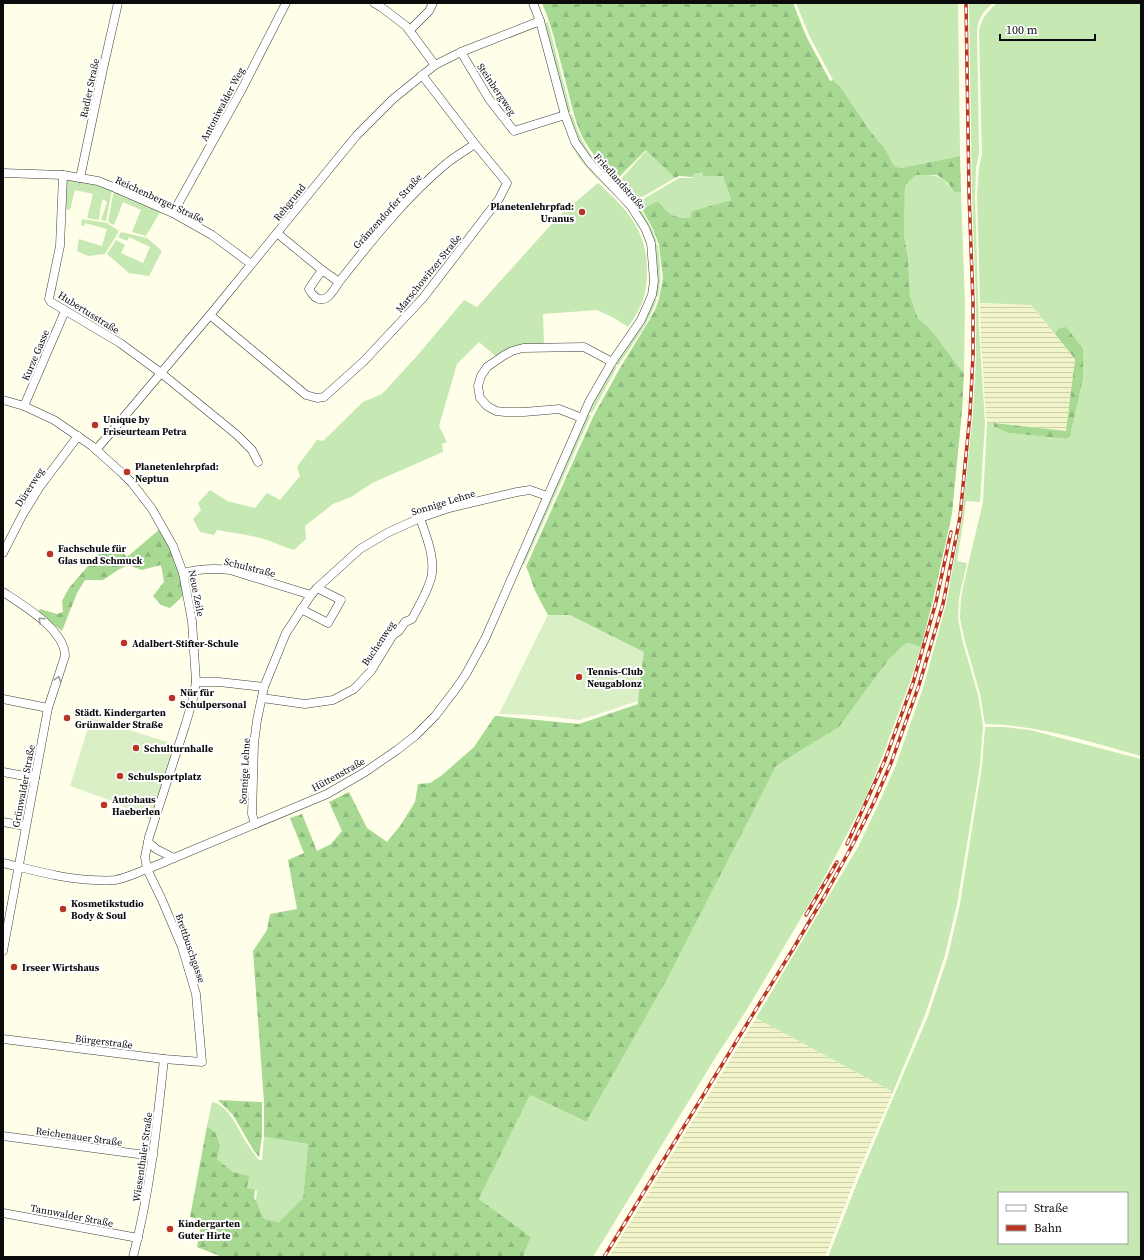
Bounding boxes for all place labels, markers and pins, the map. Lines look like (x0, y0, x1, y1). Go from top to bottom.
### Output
place label: Planetenlehrpfad: Uranus (490, 200, 574, 225)
marker: Planetenlehrpfad: Uranus (577, 207, 587, 217)
place label: Unique by Friseurteam Petra (103, 413, 187, 438)
marker: Unique by Friseurteam Petra (90, 420, 100, 430)
place label: Planetenlehrpfad: Neptun (135, 460, 219, 485)
marker: Planetenlehrpfad: Neptun (122, 467, 132, 477)
place label: Fachschule für Glas und Schmuck (58, 542, 143, 567)
marker: Fachschule für Glas und Schmuck (45, 549, 55, 559)
place label: Adalbert-Stifter-Schule (132, 637, 238, 650)
marker: Adalbert-Stifter-Schule (119, 638, 129, 648)
place label: Tennis-Club Neugablonz (587, 665, 643, 690)
marker: Tennis-Club Neugablonz (574, 672, 584, 682)
place label: Nür für Schulpersonal (180, 686, 246, 711)
marker: Nür für Schulpersonal (167, 693, 177, 703)
place label: Städt. Kindergarten Grünwalder Straße (75, 706, 166, 731)
marker: Städt. Kindergarten Grünwalder Straße (62, 713, 72, 723)
place label: Schulturnhalle (144, 742, 213, 755)
marker: Schulturnhalle (131, 743, 141, 753)
place label: Schulsportplatz (128, 770, 201, 783)
marker: Schulsportplatz (115, 771, 125, 781)
place label: Autohaus Haeberlen (112, 793, 160, 818)
marker: Autohaus Haeberlen (99, 800, 109, 810)
place label: Kosmetikstudio Body & Soul (71, 897, 144, 922)
marker: Kosmetikstudio Body & Soul (58, 904, 68, 914)
place label: Irseer Wirtshaus (22, 961, 100, 974)
marker: Irseer Wirtshaus (9, 962, 19, 972)
place label: Kindergarten Guter Hirte (178, 1217, 240, 1242)
marker: Kindergarten Guter Hirte (165, 1224, 175, 1234)

